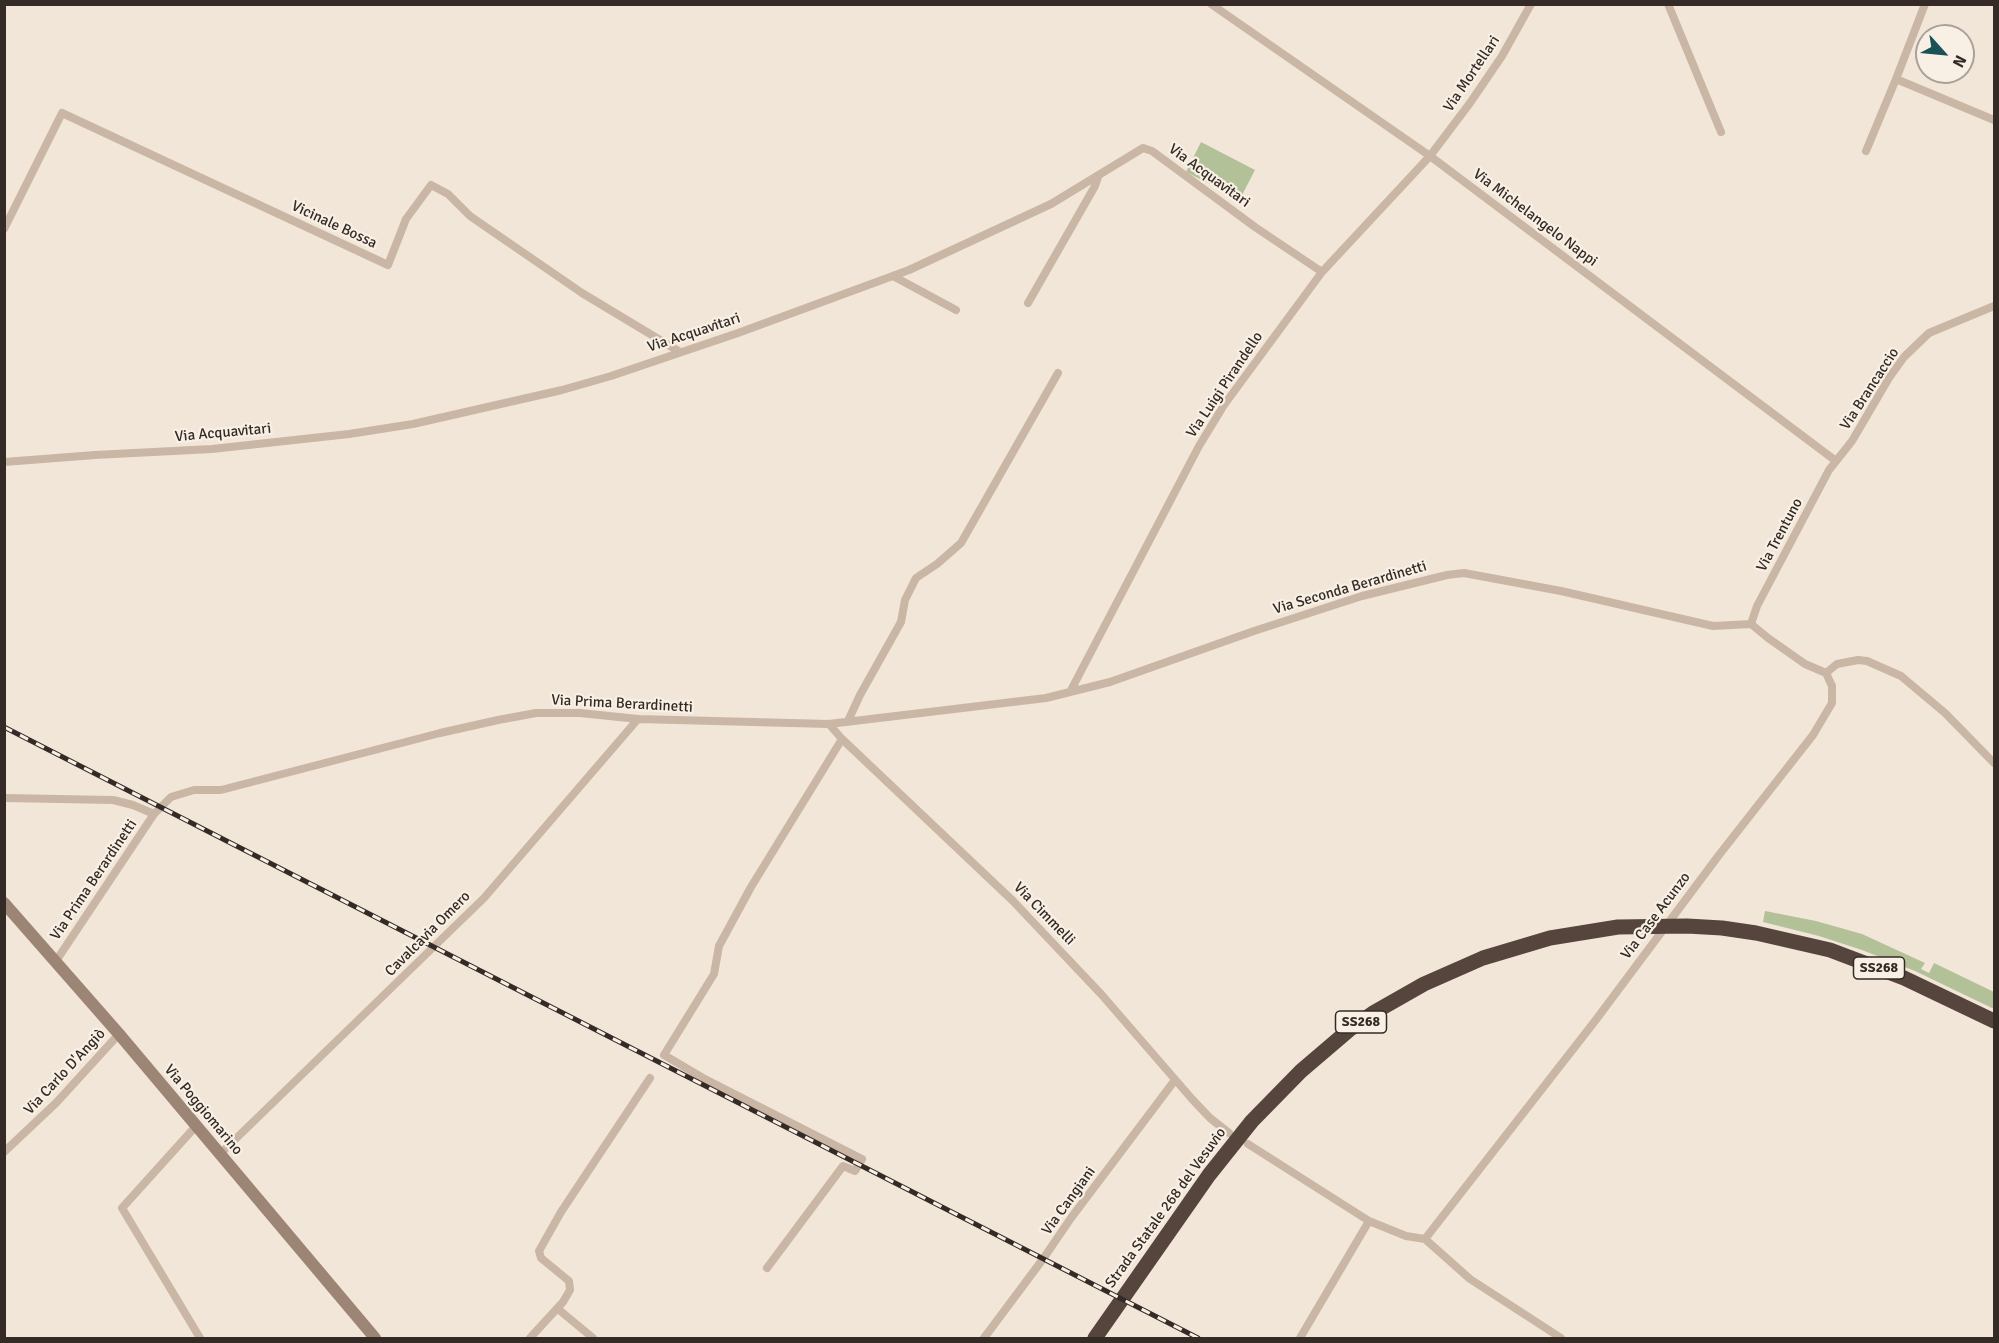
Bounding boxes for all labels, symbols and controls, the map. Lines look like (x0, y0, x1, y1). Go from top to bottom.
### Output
north arrow (1915, 24, 1975, 84)
street label: Via Mortellari (1440, 32, 1504, 116)
text: N (1948, 52, 1971, 71)
street label: Via Acquavitari (1165, 140, 1253, 212)
street label: Via Michelangelo Nappi (1469, 165, 1601, 271)
street label: Vicinale Bossa (288, 197, 380, 253)
street label: Via Acquavitari (645, 310, 743, 356)
street label: Via Luigi Pirandello (1183, 329, 1267, 441)
street label: Via Brancaccio (1837, 345, 1903, 433)
street label: Via Acquavitari (174, 420, 272, 446)
street label: Via Trentuno (1753, 495, 1807, 575)
street label: Via Seconda Berardinetti (1271, 557, 1429, 619)
street label: Via Prima Berardinetti (551, 691, 693, 717)
street label: Via Prima Berardinetti (47, 816, 141, 944)
street label: Via Case Acunzo (1617, 869, 1695, 963)
street label: Via Cimmelli (1009, 879, 1079, 949)
street label: Cavalcavia Omero (382, 888, 474, 980)
road number: SS268 (1854, 957, 1904, 979)
road number: SS268 (1336, 1011, 1386, 1033)
street label: Via Carlo D'Angiò (21, 1025, 109, 1119)
street label: Via Poggiomarino (160, 1061, 246, 1159)
street label: Strada Statale 268 del Vesuvio (1102, 1124, 1230, 1292)
street label: Via Cangiani (1038, 1163, 1100, 1239)

